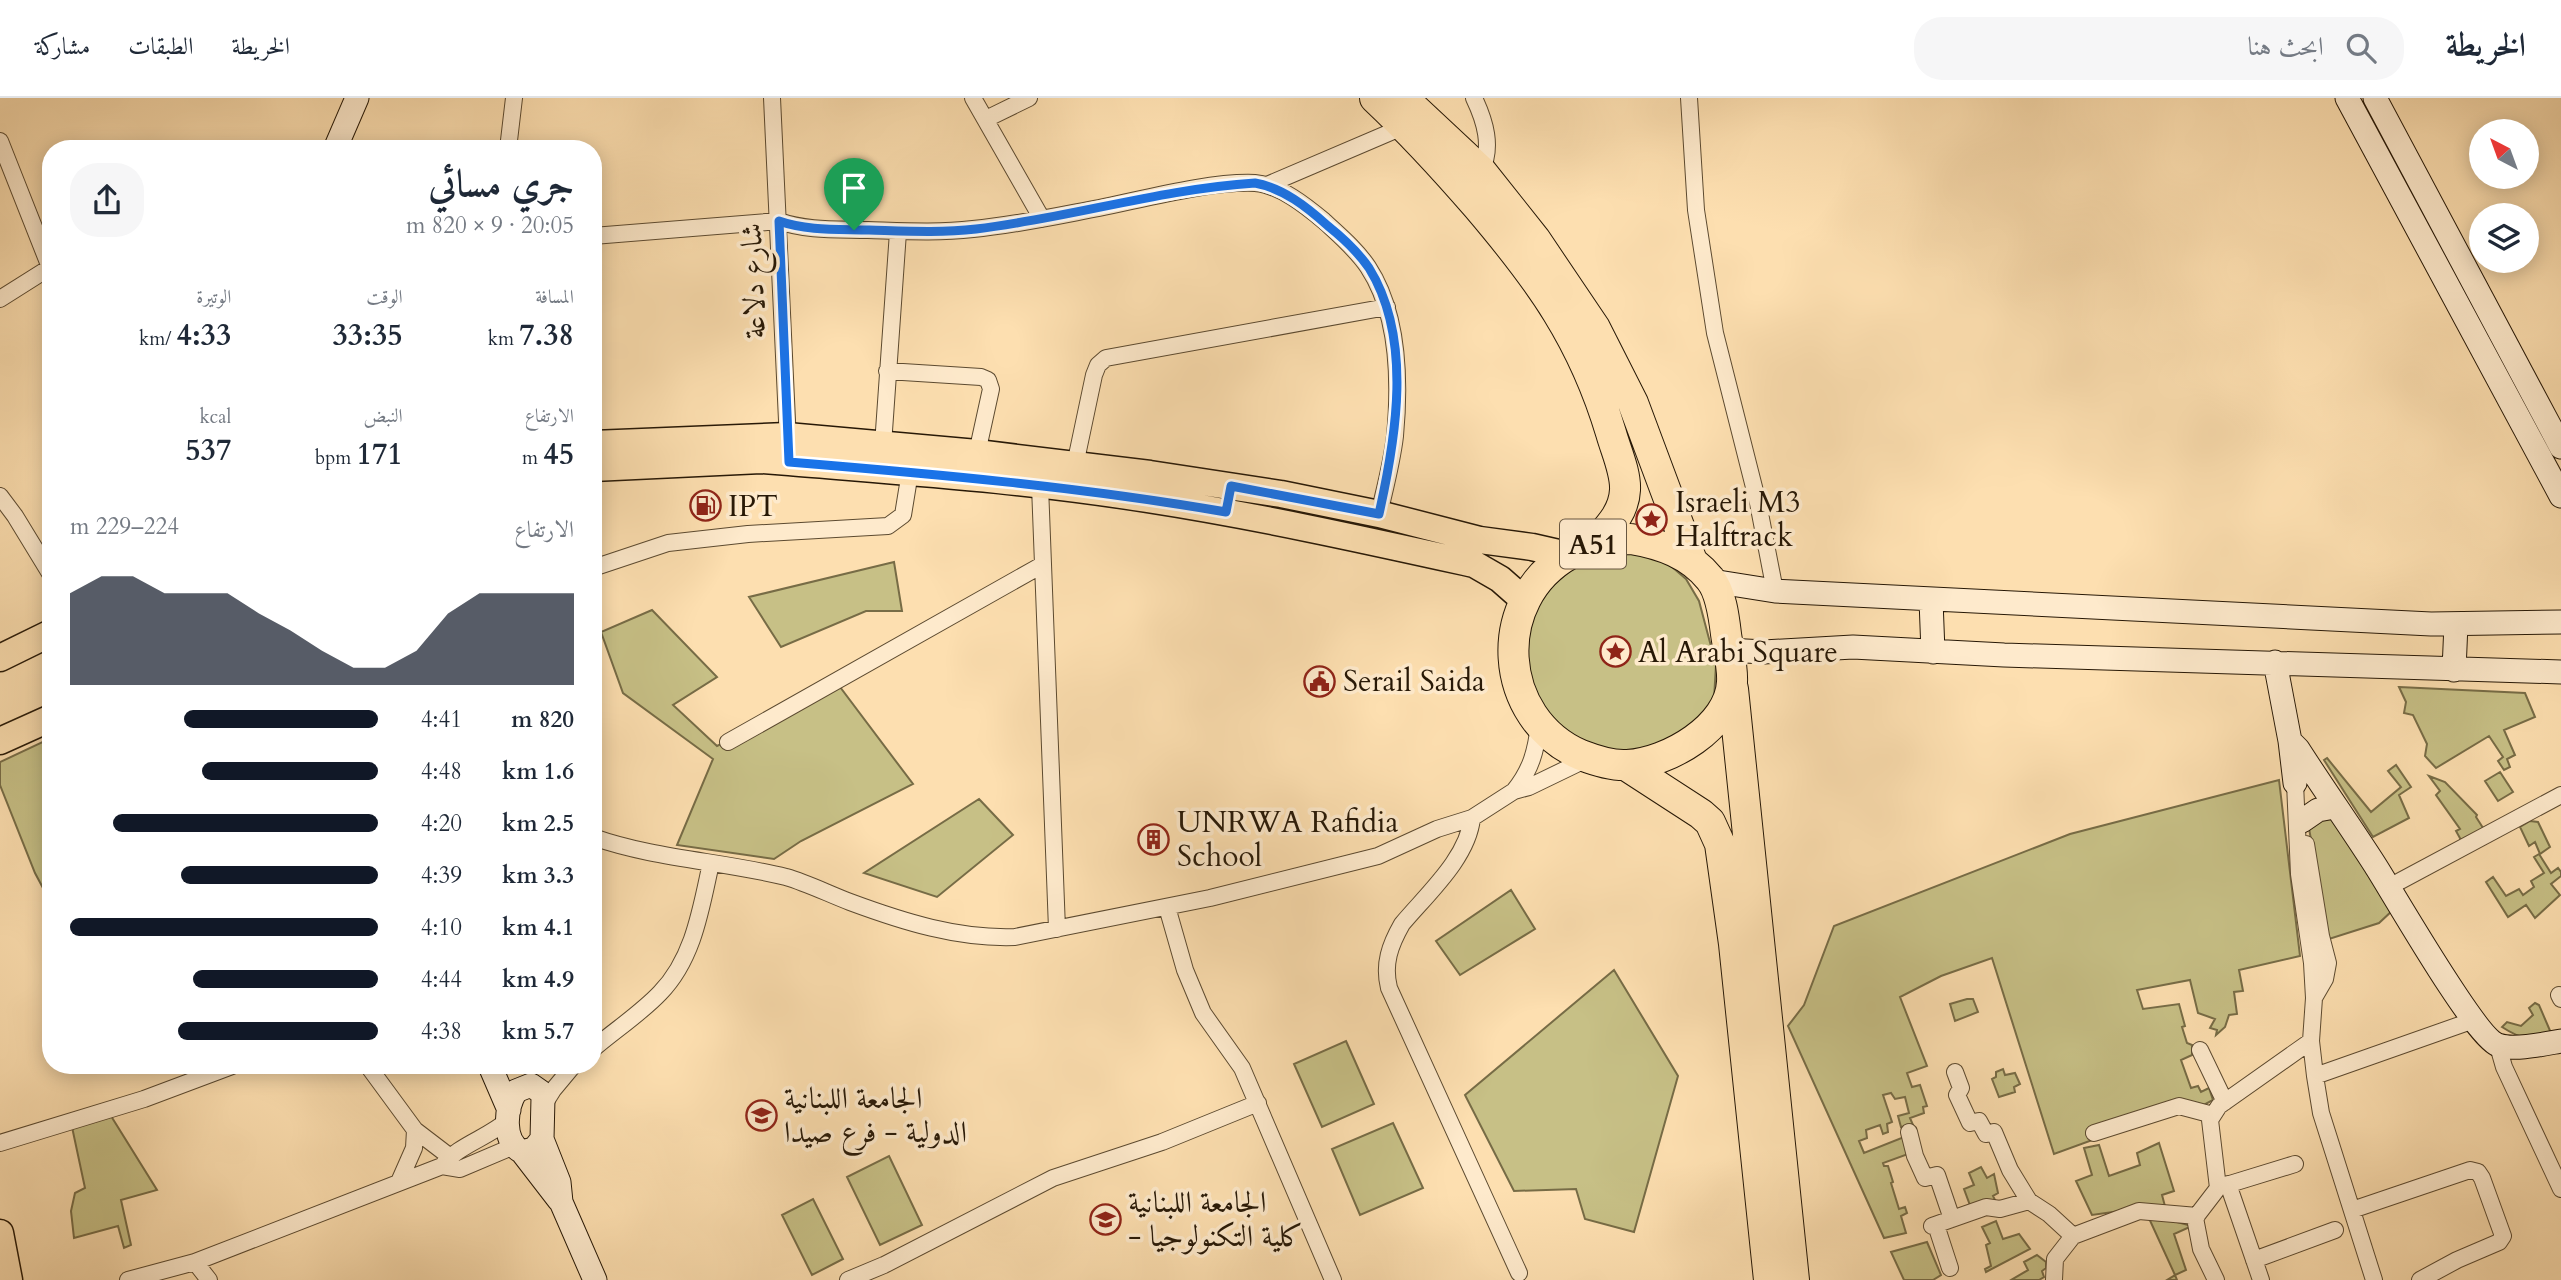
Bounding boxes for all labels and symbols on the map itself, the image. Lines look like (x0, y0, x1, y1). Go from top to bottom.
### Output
north arrow (2469, 119, 2539, 189)
pin (824, 158, 884, 230)
street label: شارع دلاعة (731, 222, 780, 340)
place label: Israeli M3 Halftrack (1675, 482, 1801, 557)
place label: IPT (728, 486, 778, 527)
fuel station icon: IPT (688, 489, 722, 523)
place icon: Israeli M3 Halftrack (1635, 502, 1669, 536)
road number: A51 (1560, 520, 1626, 569)
place label: Al Arabi Square (1638, 632, 1838, 673)
place icon: Al Arabi Square (1598, 635, 1632, 669)
place label: Serail Saida (1343, 661, 1485, 702)
public building icon: Serail Saida (1303, 664, 1337, 698)
place label: UNRWA Rafidia School (1177, 802, 1398, 877)
building icon: UNRWA Rafidia School (1137, 822, 1171, 856)
place label: الجامعة اللبنانية الدولية - فرع صيدا (784, 1078, 967, 1157)
school or university icon: الجامعة اللبنانية الدولية - فرع صيدا (744, 1098, 778, 1132)
place label: الجامعة اللبنانية - كلية التكنولوجيا (1128, 1182, 1303, 1257)
school or university icon: الجامعة اللبنانية - كلية التكنولوجيا (1088, 1202, 1122, 1236)

